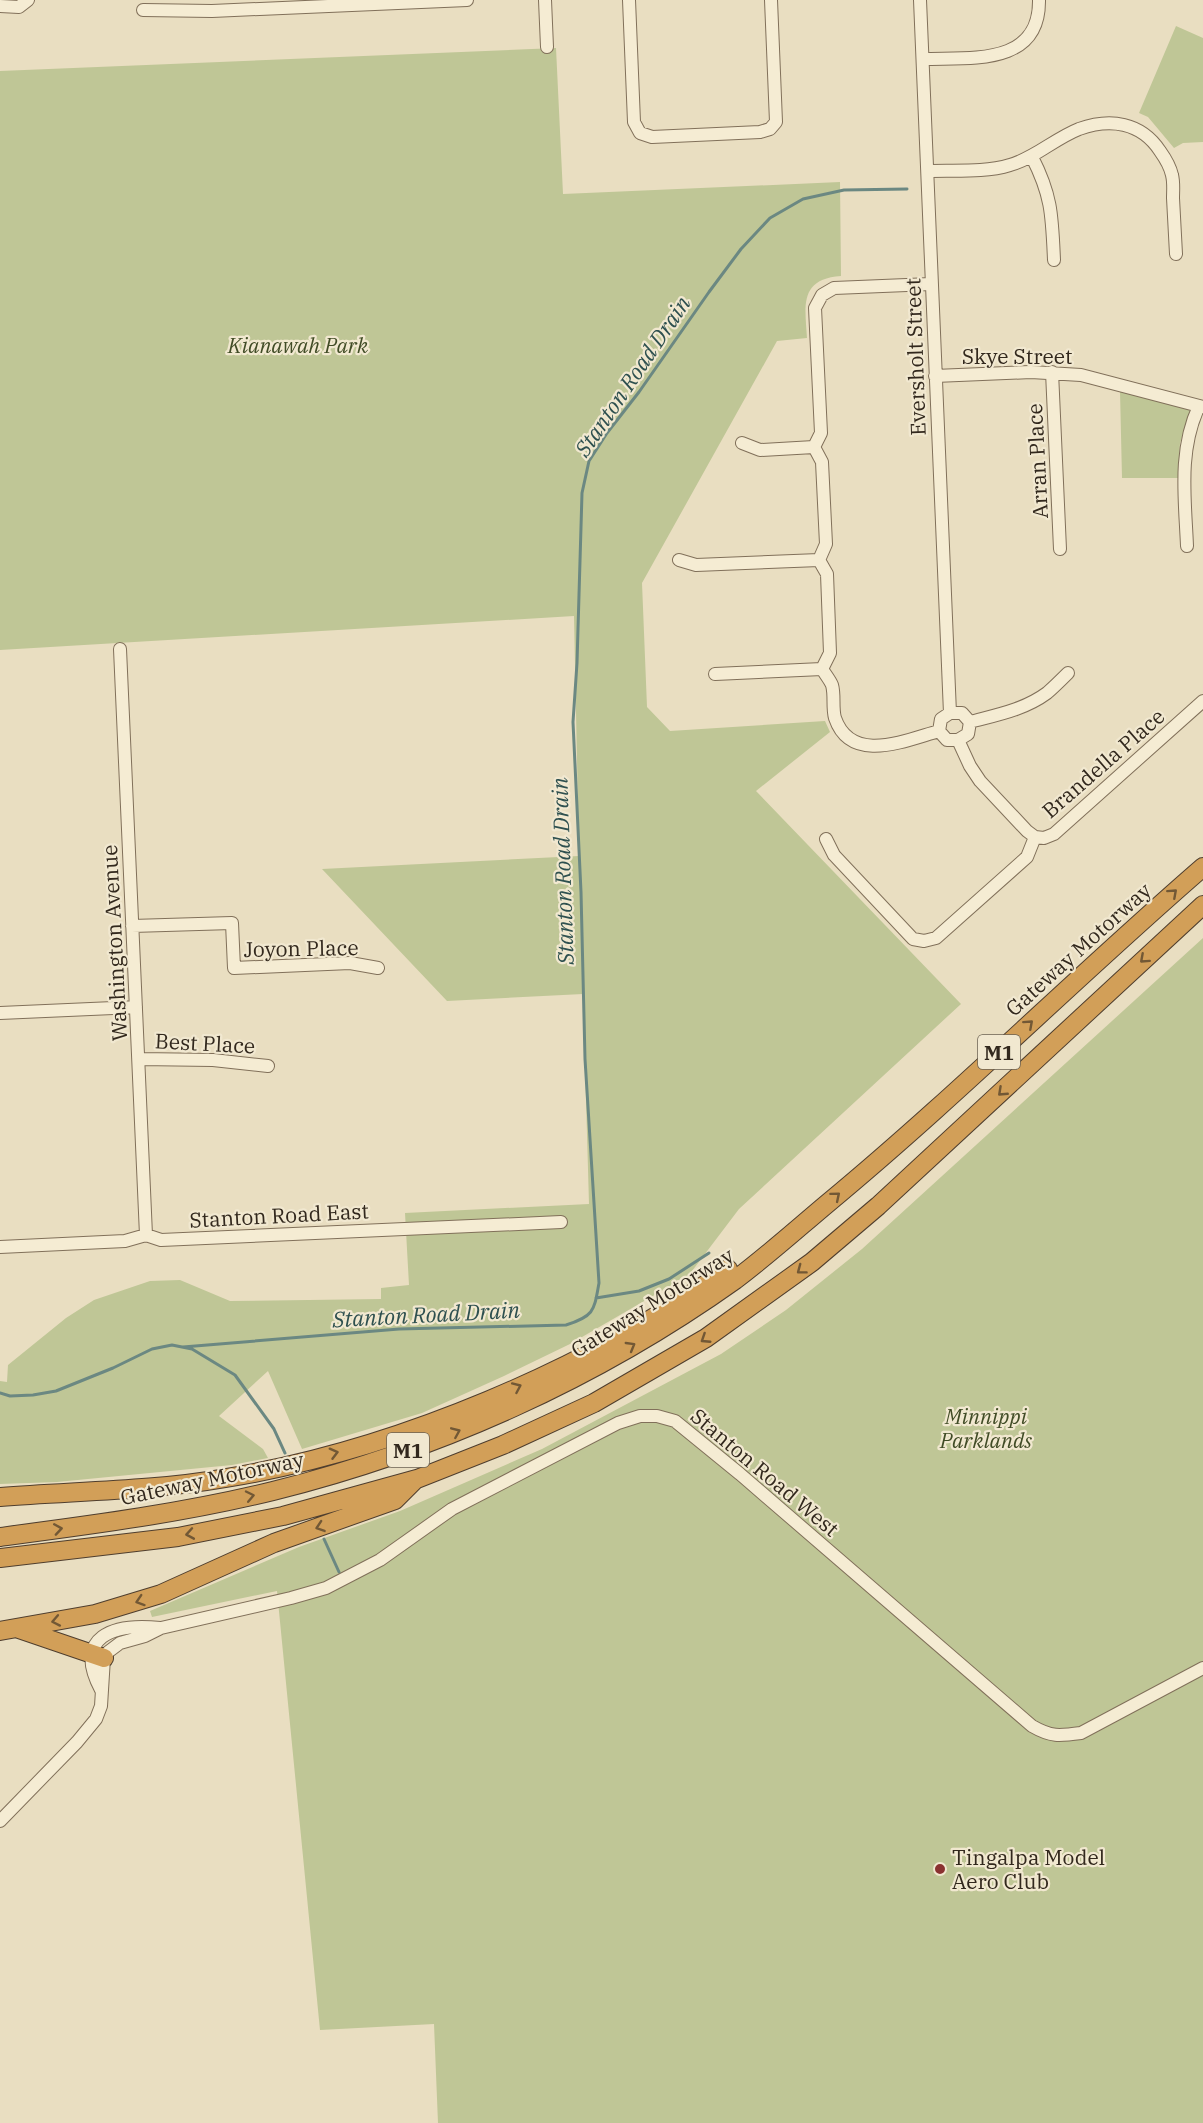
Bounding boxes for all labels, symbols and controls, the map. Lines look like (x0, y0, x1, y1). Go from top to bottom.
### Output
street label: Eversholt Street (898, 278, 932, 436)
water label: Stanton Road Drain (567, 290, 697, 463)
park label: Kianawah Park (227, 331, 369, 359)
street label: Skye Street (962, 342, 1072, 370)
street label: Arran Place (1020, 403, 1054, 519)
street label: Brandella Place (1036, 702, 1170, 824)
water label: Stanton Road Drain (544, 776, 580, 966)
street label: Washington Avenue (95, 844, 133, 1042)
street label: Gateway Motorway (999, 876, 1157, 1022)
one-way arrow (1166, 889, 1177, 900)
street label: Joyon Place (243, 933, 359, 963)
one-way arrow (1140, 952, 1151, 963)
one-way arrow (1022, 1020, 1032, 1031)
street label: Best Place (154, 1026, 256, 1060)
road number: M1 (978, 1035, 1020, 1069)
one-way arrow (998, 1085, 1008, 1096)
one-way arrow (829, 1192, 840, 1203)
street label: Stanton Road East (189, 1196, 369, 1234)
street label: Gateway Motorway (565, 1240, 739, 1363)
one-way arrow (797, 1263, 808, 1274)
water label: Stanton Road Drain (331, 1295, 521, 1333)
one-way arrow (701, 1332, 712, 1343)
one-way arrow (625, 1342, 635, 1354)
one-way arrow (511, 1382, 522, 1394)
street label: Stanton Road West (685, 1402, 845, 1542)
park label: Minnippi Parklands (939, 1402, 1032, 1454)
one-way arrow (450, 1427, 461, 1439)
road number: M1 (387, 1433, 429, 1467)
street label: Gateway Motorway (118, 1445, 307, 1511)
one-way arrow (329, 1448, 339, 1461)
one-way arrow (245, 1490, 255, 1503)
one-way arrow (315, 1519, 326, 1532)
one-way arrow (53, 1524, 63, 1536)
one-way arrow (185, 1528, 195, 1540)
one-way arrow (135, 1594, 146, 1607)
one-way arrow (52, 1614, 62, 1627)
place label: Tingalpa Model Aero Club (952, 1843, 1105, 1895)
marker: Tingalpa Model Aero Club (933, 1862, 947, 1876)

